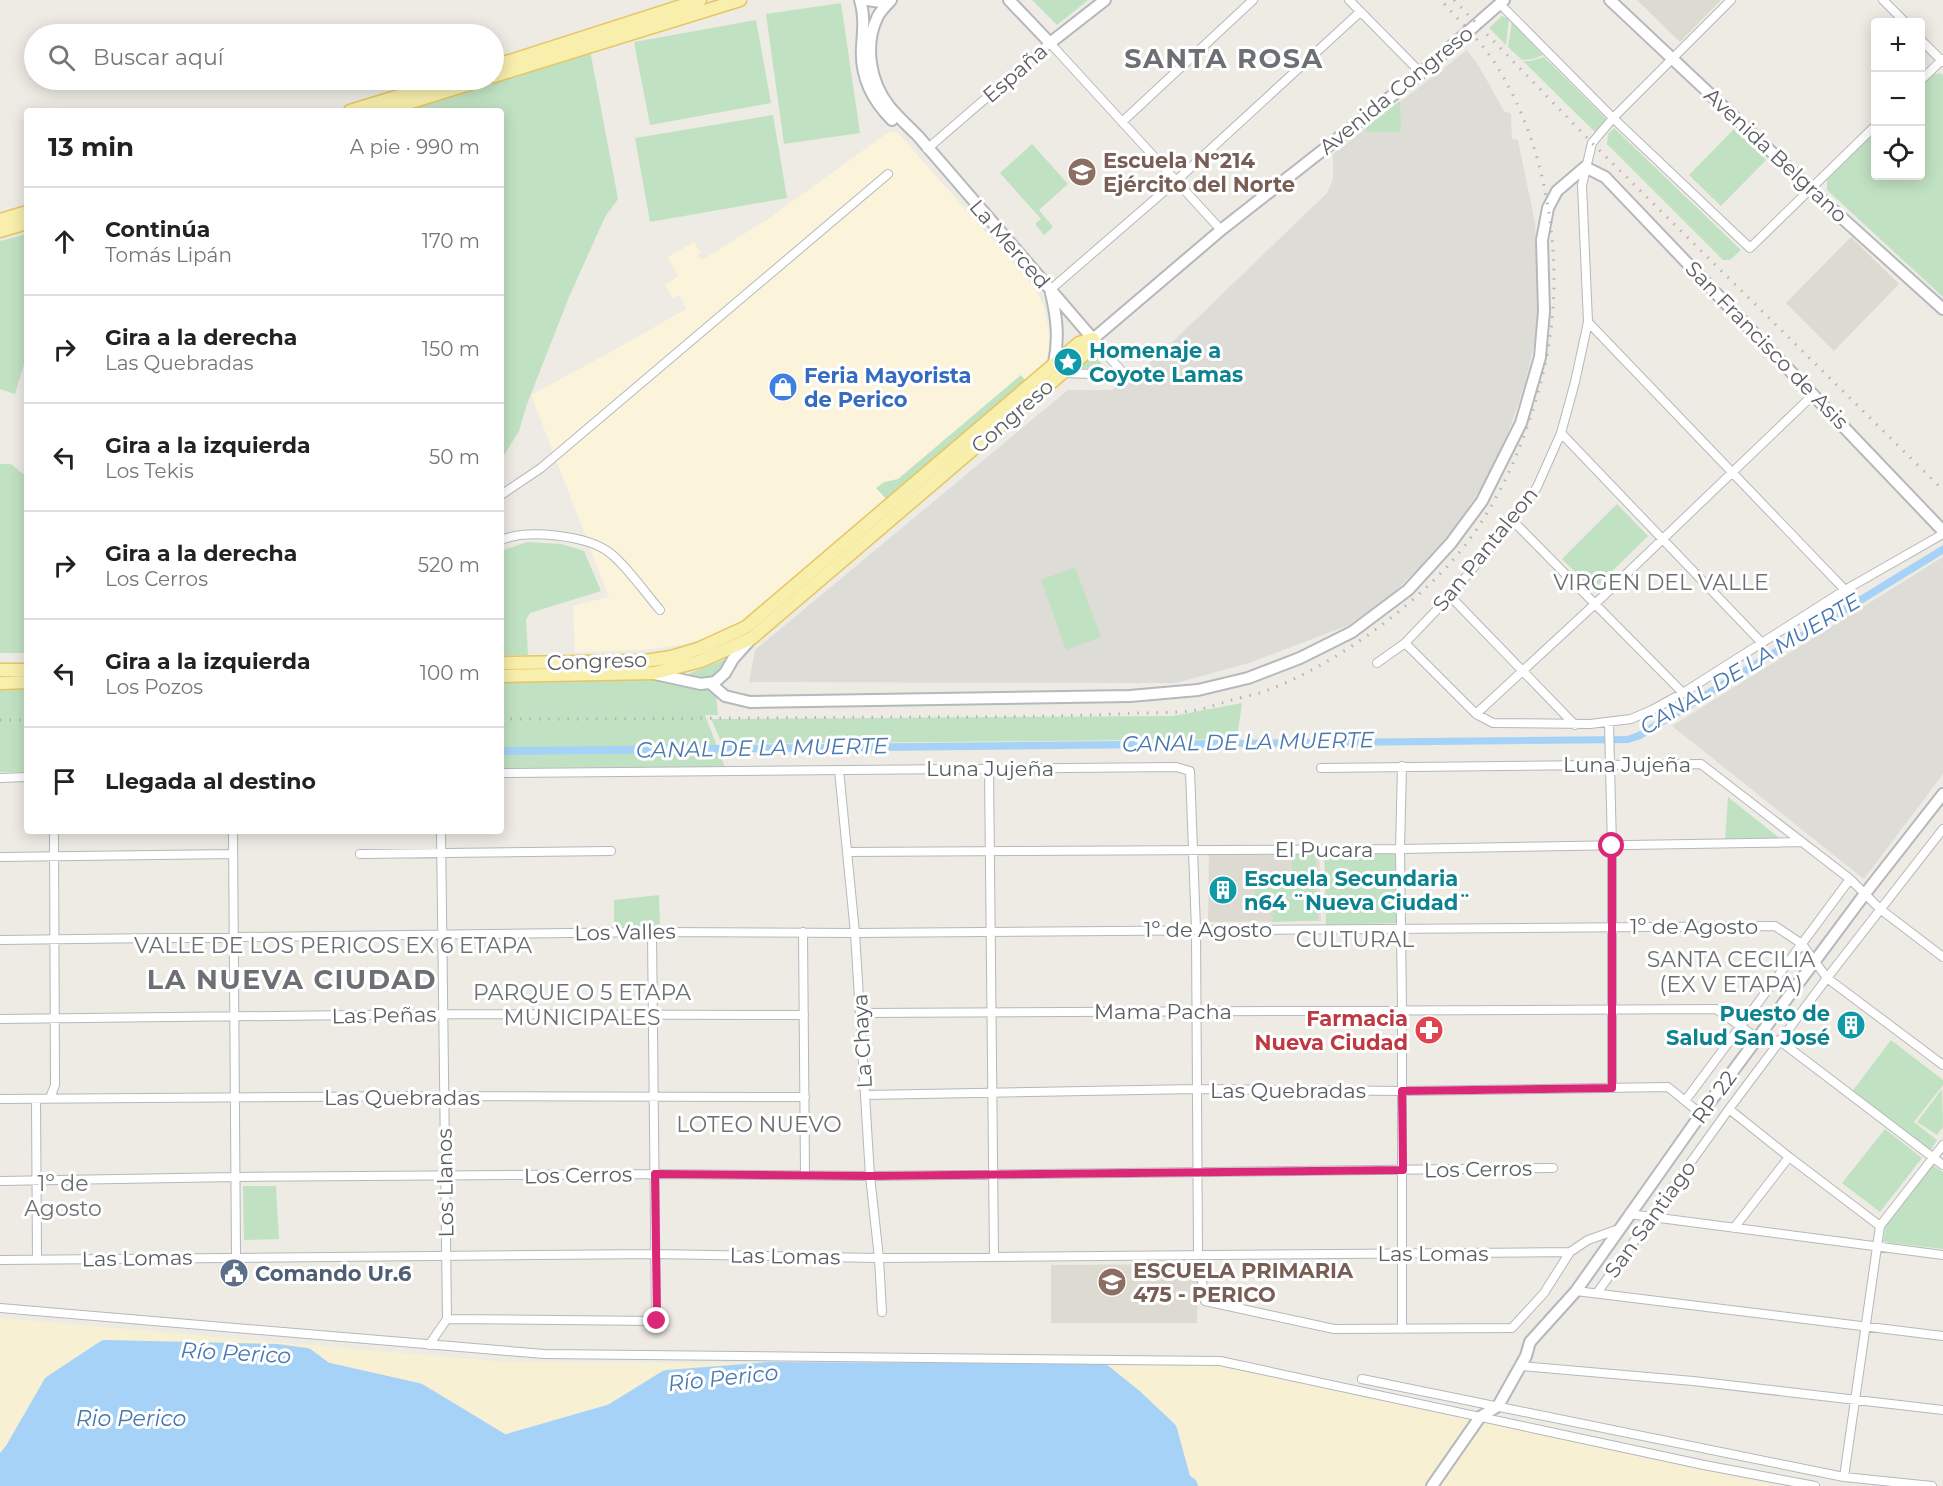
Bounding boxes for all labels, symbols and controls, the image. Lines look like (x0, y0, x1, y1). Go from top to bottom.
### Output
map controls (1871, 18, 1925, 180)
button: + (1871, 18, 1925, 72)
street label: Avenida Congreso (1314, 20, 1478, 160)
search box (24, 24, 504, 90)
street label: España (978, 38, 1052, 108)
icon: search (45, 41, 78, 74)
district label: SANTA ROSA (1124, 42, 1324, 75)
text: Buscar aquí (93, 44, 224, 71)
button: − (1871, 72, 1925, 126)
street label: Avenida Belgrano (1699, 82, 1853, 228)
button: locate (1871, 126, 1925, 180)
text: 13 min (48, 131, 134, 163)
text: A pie · 990 m (350, 135, 480, 159)
place label: Escuela Nº214 Ejército del Norte (1103, 148, 1295, 197)
school or university icon: Escuela Nº214 Ejército del Norte (1066, 156, 1098, 188)
street label: La Merced (965, 194, 1055, 294)
text: Continúa (105, 216, 210, 243)
icon: ahead (48, 225, 81, 258)
text: 170 m (422, 229, 480, 253)
text: Tomás Lipán (105, 243, 232, 267)
street label: San Francisco de Asis (1680, 256, 1854, 434)
text: Gira a la derecha (105, 324, 297, 351)
icon: right (48, 333, 81, 366)
text: 150 m (422, 337, 480, 361)
place label: Homenaje a Coyote Lamas (1089, 338, 1243, 387)
place icon: Homenaje a Coyote Lamas (1052, 346, 1084, 378)
text: Las Quebradas (105, 351, 254, 375)
place label: Feria Mayorista de Perico (804, 363, 972, 412)
shop icon: Feria Mayorista de Perico (767, 371, 799, 403)
street label: Congreso (966, 374, 1058, 458)
text: Gira a la izquierda (105, 432, 311, 459)
icon: left (48, 441, 81, 474)
text: 50 m (429, 445, 480, 469)
text: Los Tekis (105, 459, 194, 483)
street label: San Pantaleon (1427, 482, 1543, 616)
text: Gira a la derecha (105, 540, 297, 567)
icon: right (48, 549, 81, 582)
text: 520 m (418, 553, 480, 577)
text: Los Cerros (105, 567, 208, 591)
district label: VIRGEN DEL VALLE (1553, 569, 1769, 596)
water label: CANAL DE LA MUERTE (1635, 587, 1865, 741)
street label: Congreso (546, 647, 648, 675)
text: Gira a la izquierda (105, 648, 311, 675)
icon: left (48, 657, 81, 690)
text: 100 m (420, 661, 480, 685)
text: Los Pozos (105, 675, 203, 699)
water label: CANAL DE LA MUERTE (1122, 726, 1375, 758)
water label: CANAL DE LA MUERTE (636, 732, 889, 764)
street label: Luna Jujeña (1563, 752, 1691, 777)
street label: Luna Jujeña (926, 756, 1054, 781)
icon: arrive (48, 765, 81, 798)
text: Llegada al destino (105, 768, 316, 795)
route start (1598, 832, 1624, 858)
street label: El Pucara (1275, 837, 1373, 862)
place label: Escuela Secundaria n64 ¨Nueva Ciudad¨ (1244, 866, 1471, 915)
building icon: Escuela Secundaria n64 ¨Nueva Ciudad¨ (1207, 874, 1239, 906)
street label: 1º de Agosto (1630, 914, 1758, 939)
street label: 1º de Agosto (1144, 917, 1272, 942)
street label: Los Valles (574, 919, 676, 945)
district label: CULTURAL (1296, 926, 1414, 953)
district label: VALLE DE LOS PERICOS EX 6 ETAPA (134, 932, 532, 959)
district label: SANTA CECILIA (EX V ETAPA) (1647, 946, 1815, 998)
district label: LA NUEVA CIUDAD (147, 963, 437, 996)
district label: PARQUE O 5 ETAPA MUNICIPALES (473, 979, 691, 1031)
street label: La Chaya (847, 993, 877, 1089)
street label: Mama Pacha (1094, 999, 1232, 1024)
place label: Puesto de Salud San José (1666, 1001, 1830, 1050)
street label: Las Peñas (331, 1002, 437, 1028)
place label: Farmacia Nueva Ciudad (1255, 1006, 1408, 1055)
building icon: Puesto de Salud San José (1835, 1009, 1867, 1041)
pharmacy icon: Farmacia Nueva Ciudad (1413, 1014, 1445, 1046)
street label: RP 22 (1686, 1065, 1742, 1128)
street label: Las Quebradas (1210, 1078, 1366, 1103)
street label: Las Quebradas (324, 1085, 480, 1110)
district label: LOTEO NUEVO (676, 1111, 842, 1138)
street label: Los Llanos (432, 1128, 458, 1238)
street label: Los Cerros (1424, 1156, 1532, 1182)
street label: San Santiago (1599, 1156, 1701, 1282)
street label: Los Cerros (524, 1162, 632, 1188)
district label: 1º de Agosto (24, 1170, 102, 1222)
street label: Las Lomas (1378, 1241, 1488, 1266)
street label: Las Lomas (729, 1243, 841, 1269)
street label: Las Lomas (81, 1245, 193, 1271)
public building icon: Comando Ur.6 (218, 1257, 250, 1289)
place label: ESCUELA PRIMARIA 475 - PERICO (1133, 1258, 1354, 1307)
place label: Comando Ur.6 (255, 1261, 411, 1286)
school or university icon: ESCUELA PRIMARIA 475 - PERICO (1096, 1266, 1128, 1298)
route end (643, 1307, 669, 1333)
water label: Río Perico (180, 1337, 292, 1369)
water label: Río Perico (667, 1359, 779, 1397)
water label: Rio Perico (76, 1405, 186, 1432)

